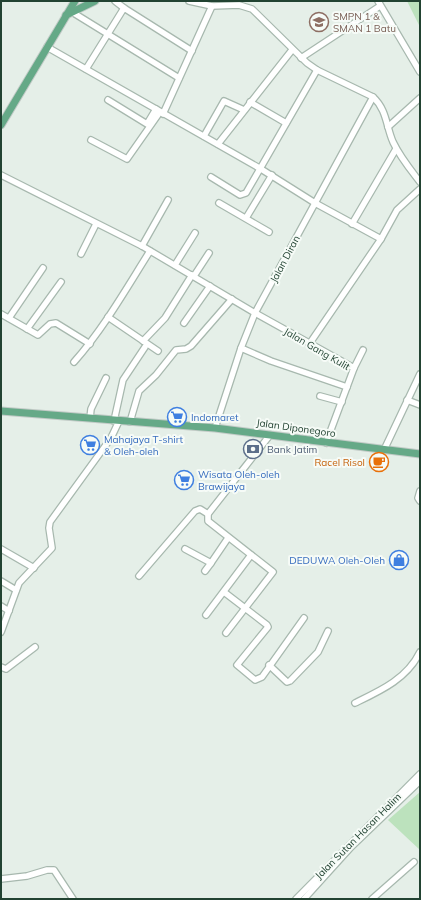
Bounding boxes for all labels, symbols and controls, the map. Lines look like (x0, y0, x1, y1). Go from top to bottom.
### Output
place label: SMPN 1 & SMAN 1 Batu (333, 10, 396, 35)
school or university icon: SMPN 1 & SMAN 1 Batu (308, 11, 330, 33)
street label: Jalan Diran (267, 233, 303, 285)
street label: Jalan Gang Kulit (282, 325, 353, 373)
supermarket icon: Indomaret (166, 406, 188, 428)
place label: Indomaret (191, 411, 239, 424)
street label: Jalan Diponegoro (255, 416, 337, 440)
place label: Mahajaya T-shirt & Oleh-oleh (104, 433, 184, 458)
supermarket icon: Mahajaya T-shirt & Oleh-oleh (79, 434, 101, 456)
bank icon: Bank Jatim (242, 438, 264, 460)
place label: Bank Jatim (267, 443, 318, 456)
cafe icon: Racel Risol (368, 451, 390, 473)
place label: Racel Risol (314, 456, 365, 469)
place label: Wisata Oleh-oleh Brawijaya (198, 468, 280, 493)
supermarket icon: Wisata Oleh-oleh Brawijaya (173, 469, 195, 491)
shop icon: DEDUWA Oleh-Oleh (388, 549, 410, 571)
place label: DEDUWA Oleh-Oleh (289, 554, 385, 567)
street label: Jalan Sutan Hasan Halim (312, 790, 404, 882)

